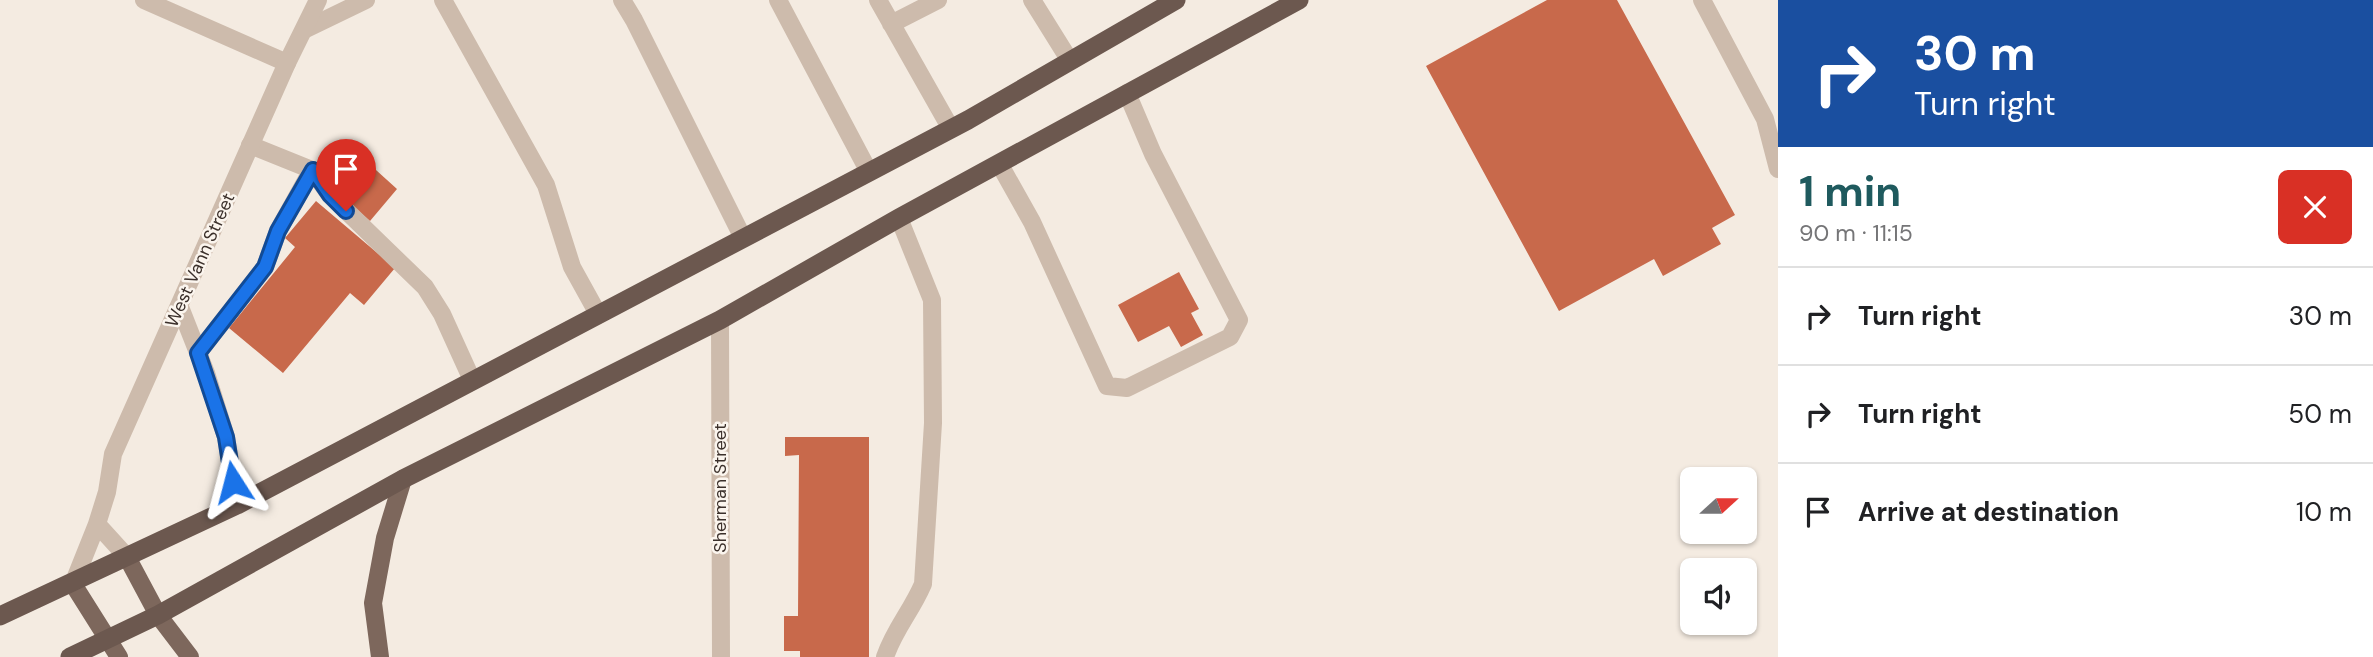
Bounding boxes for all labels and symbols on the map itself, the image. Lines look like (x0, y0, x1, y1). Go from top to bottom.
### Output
pin (316, 139, 376, 211)
street label: West Vann Street (160, 189, 240, 331)
street label: Sherman Street (708, 423, 732, 553)
position arrow (196, 445, 270, 519)
north arrow (1680, 467, 1757, 544)

